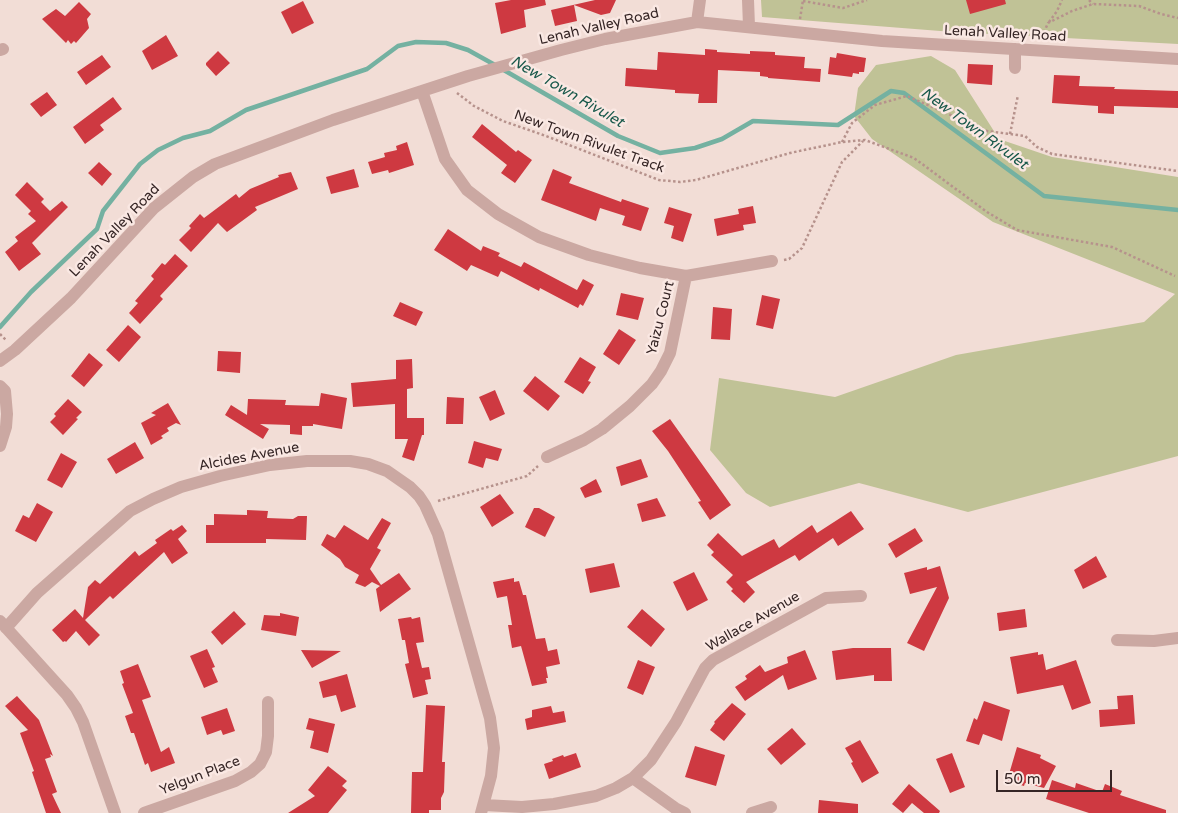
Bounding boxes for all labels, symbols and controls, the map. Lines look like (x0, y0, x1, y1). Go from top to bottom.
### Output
street label: Lenah Valley Road (537, 5, 661, 49)
street label: Lenah Valley Road (943, 22, 1067, 46)
water label: New Town Rivulet (507, 52, 627, 132)
water label: New Town Rivulet (917, 84, 1031, 174)
street label: New Town Rivulet Track (512, 107, 666, 177)
street label: Lenah Valley Road (66, 181, 164, 281)
street label: Yaizu Court (644, 279, 678, 357)
street label: Alcides Avenue (197, 439, 301, 475)
street label: Wallace Avenue (703, 588, 803, 656)
street label: Yelgun Place (157, 753, 243, 799)
scale bar (998, 760, 1114, 792)
text: 50 m (1004, 770, 1041, 788)

